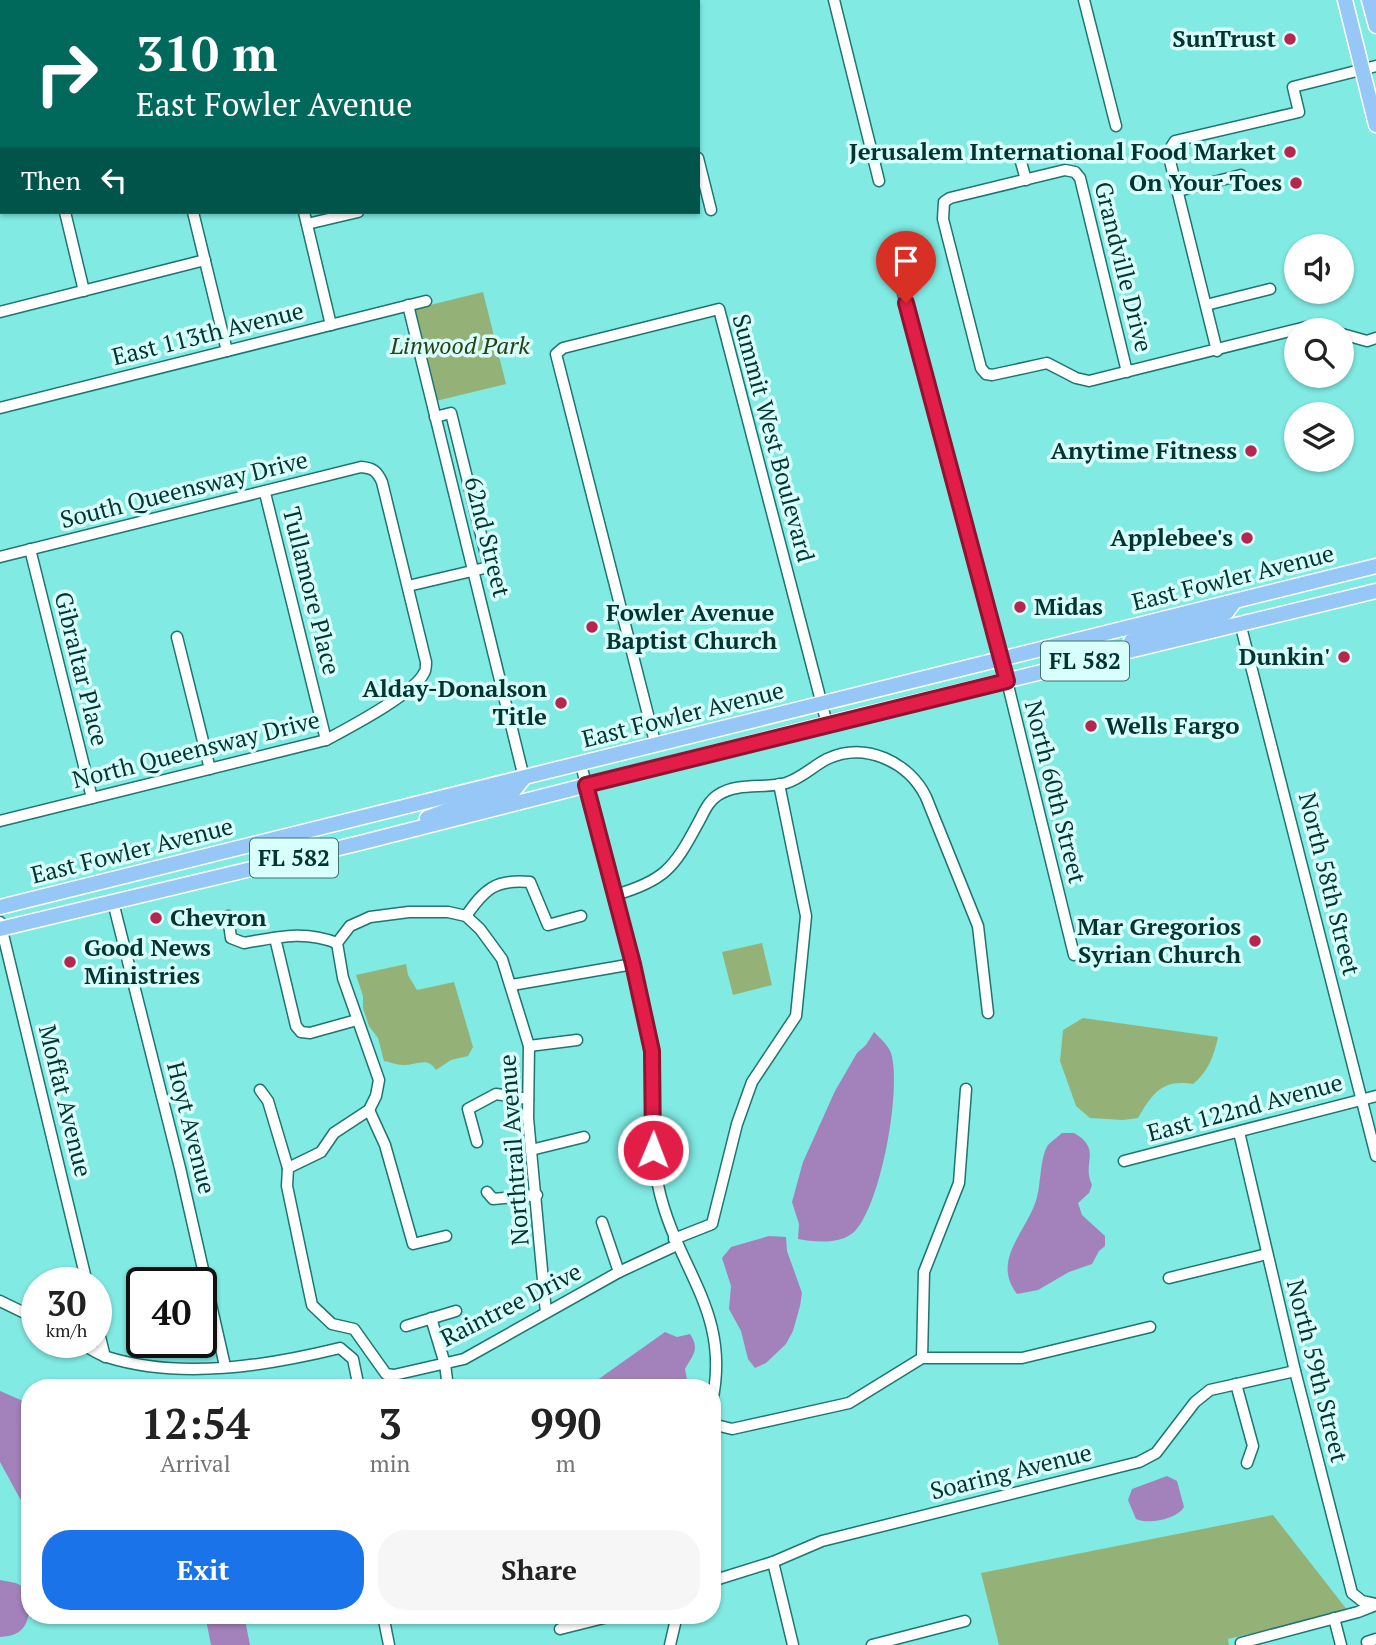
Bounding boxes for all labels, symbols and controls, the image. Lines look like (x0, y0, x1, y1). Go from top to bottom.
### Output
text: 310 m (136, 20, 278, 85)
place label: SunTrust (1172, 22, 1276, 54)
icon: right (21, 28, 112, 119)
marker: SunTrust (1282, 31, 1298, 47)
text: East Fowler Avenue (136, 83, 412, 125)
place label: Jerusalem International Food Market (849, 135, 1276, 167)
marker: Jerusalem International Food Market (1282, 144, 1298, 160)
icon: left (95, 161, 133, 199)
text: Then (21, 163, 81, 197)
place label: On Your Toes (1129, 166, 1282, 198)
marker: On Your Toes (1288, 175, 1304, 191)
street label: Grandville Drive (1087, 178, 1161, 355)
pin (876, 231, 936, 303)
map controls (1284, 234, 1354, 472)
button: sound (1284, 234, 1354, 304)
icon: arrive (887, 242, 925, 280)
street label: East 113th Avenue (109, 294, 307, 372)
street label: Summit West Boulevard (725, 310, 822, 565)
button: search (1284, 318, 1354, 388)
park label: Linwood Park (389, 329, 530, 361)
button: layers (1284, 402, 1354, 472)
place label: Anytime Fitness (1051, 434, 1237, 466)
street label: South Queensway Drive (57, 443, 311, 535)
marker: Anytime Fitness (1243, 443, 1259, 459)
street label: 62nd Street (458, 473, 518, 600)
street label: Tullamore Place (276, 503, 348, 678)
place label: Applebee's (1110, 521, 1233, 553)
marker: Applebee's (1239, 530, 1255, 546)
street label: East Fowler Avenue (1128, 536, 1337, 618)
street label: Gibraltar Place (47, 588, 117, 749)
place label: Midas (1034, 590, 1103, 622)
place label: Fowler Avenue Baptist Church (606, 596, 778, 656)
marker: Midas (1012, 599, 1028, 615)
marker: Fowler Avenue Baptist Church (584, 619, 600, 635)
place label: Dunkin' (1239, 640, 1330, 672)
road number: FL 582 (1041, 642, 1129, 680)
marker: Dunkin' (1336, 649, 1352, 665)
place label: Alday-Donalson Title (362, 672, 548, 732)
street label: East Fowler Avenue (578, 673, 787, 755)
marker: Alday-Donalson Title (553, 695, 569, 711)
street label: North 60th Street (1018, 697, 1094, 887)
street label: North Queensway Drive (69, 703, 323, 795)
place label: Wells Fargo (1105, 709, 1239, 741)
marker: Wells Fargo (1083, 718, 1099, 734)
street label: North 58th Street (1292, 789, 1368, 979)
street label: East Fowler Avenue (27, 809, 236, 891)
road number: FL 582 (250, 838, 338, 878)
place label: Chevron (170, 901, 267, 933)
marker: Chevron (148, 910, 164, 926)
place label: Mar Gregorios Syrian Church (1077, 910, 1242, 970)
place label: Good News Ministries (84, 931, 211, 991)
marker: Mar Gregorios Syrian Church (1247, 933, 1263, 949)
marker: Good News Ministries (62, 954, 78, 970)
street label: Moffat Avenue (32, 1021, 100, 1180)
street label: Northtrail Avenue (490, 1053, 536, 1247)
street label: Hoyt Avenue (160, 1058, 224, 1197)
street label: East 122nd Avenue (1143, 1066, 1346, 1149)
position arrow (616, 1113, 690, 1187)
street label: Raintree Drive (435, 1255, 587, 1353)
speed limit sign: 40 (126, 1267, 217, 1358)
street label: North 59th Street (1280, 1276, 1356, 1466)
text: 30 (47, 1280, 86, 1326)
text: km/h (46, 1318, 87, 1342)
text: 12:54 (141, 1395, 250, 1451)
text: 3 (378, 1395, 402, 1451)
text: 990 (530, 1395, 601, 1451)
street label: Soaring Avenue (927, 1435, 1095, 1507)
text: Arrival (160, 1448, 231, 1479)
text: min (370, 1448, 410, 1479)
text: m (556, 1448, 576, 1479)
button: Exit (42, 1530, 364, 1610)
button: Share (378, 1530, 700, 1610)

